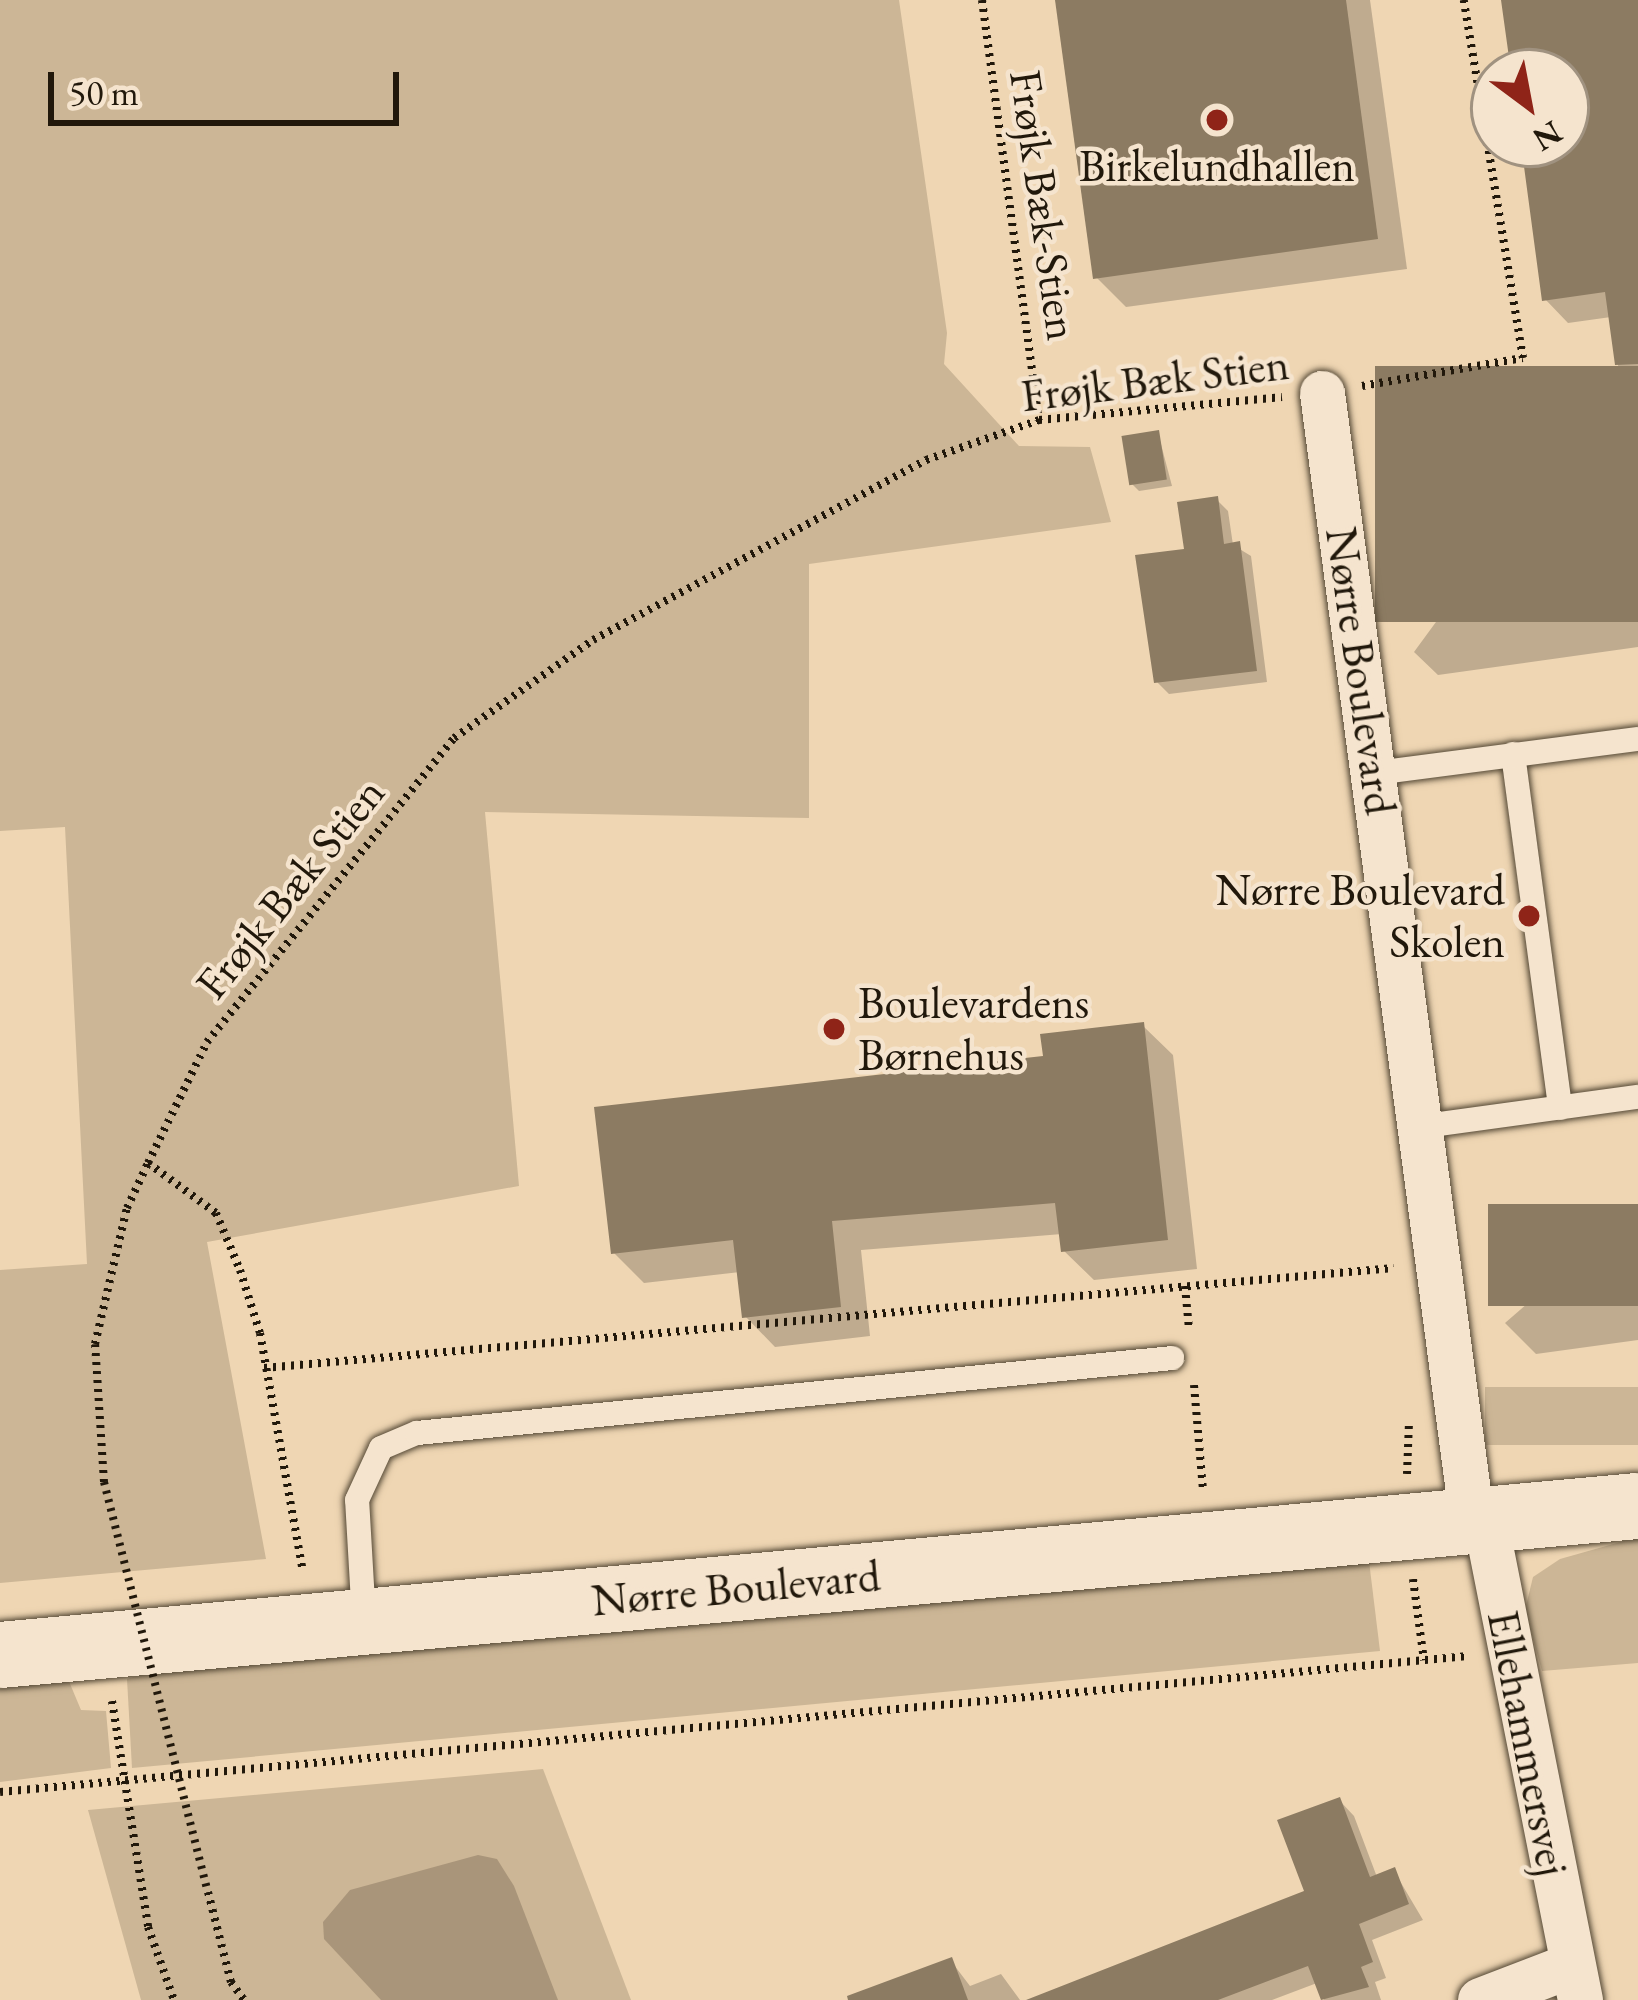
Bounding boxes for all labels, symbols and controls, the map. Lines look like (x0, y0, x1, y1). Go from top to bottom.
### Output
scale bar (54, 48, 405, 122)
north arrow (1470, 48, 1590, 168)
street label: Frøjk Bæk-Stien (998, 66, 1090, 344)
text: 50 m (69, 69, 139, 116)
marker: Birkelundhallen (1204, 107, 1230, 133)
text: N (1525, 111, 1570, 162)
place label: Birkelundhallen (1079, 139, 1355, 193)
street label: Frøjk Bæk Stien (1018, 337, 1292, 423)
street label: Nørre Boulevard (1314, 524, 1408, 818)
street label: Frøjk Bæk Stien (184, 766, 396, 1010)
place label: Nørre Boulevard Skolen (1215, 863, 1505, 969)
marker: Nørre Boulevard Skolen (1516, 903, 1542, 929)
place label: Boulevardens Børnehus (858, 976, 1089, 1082)
marker: Boulevardens Børnehus (821, 1016, 847, 1042)
street label: Nørre Boulevard (589, 1548, 883, 1628)
street label: Ellehammersvej (1476, 1606, 1580, 1880)

